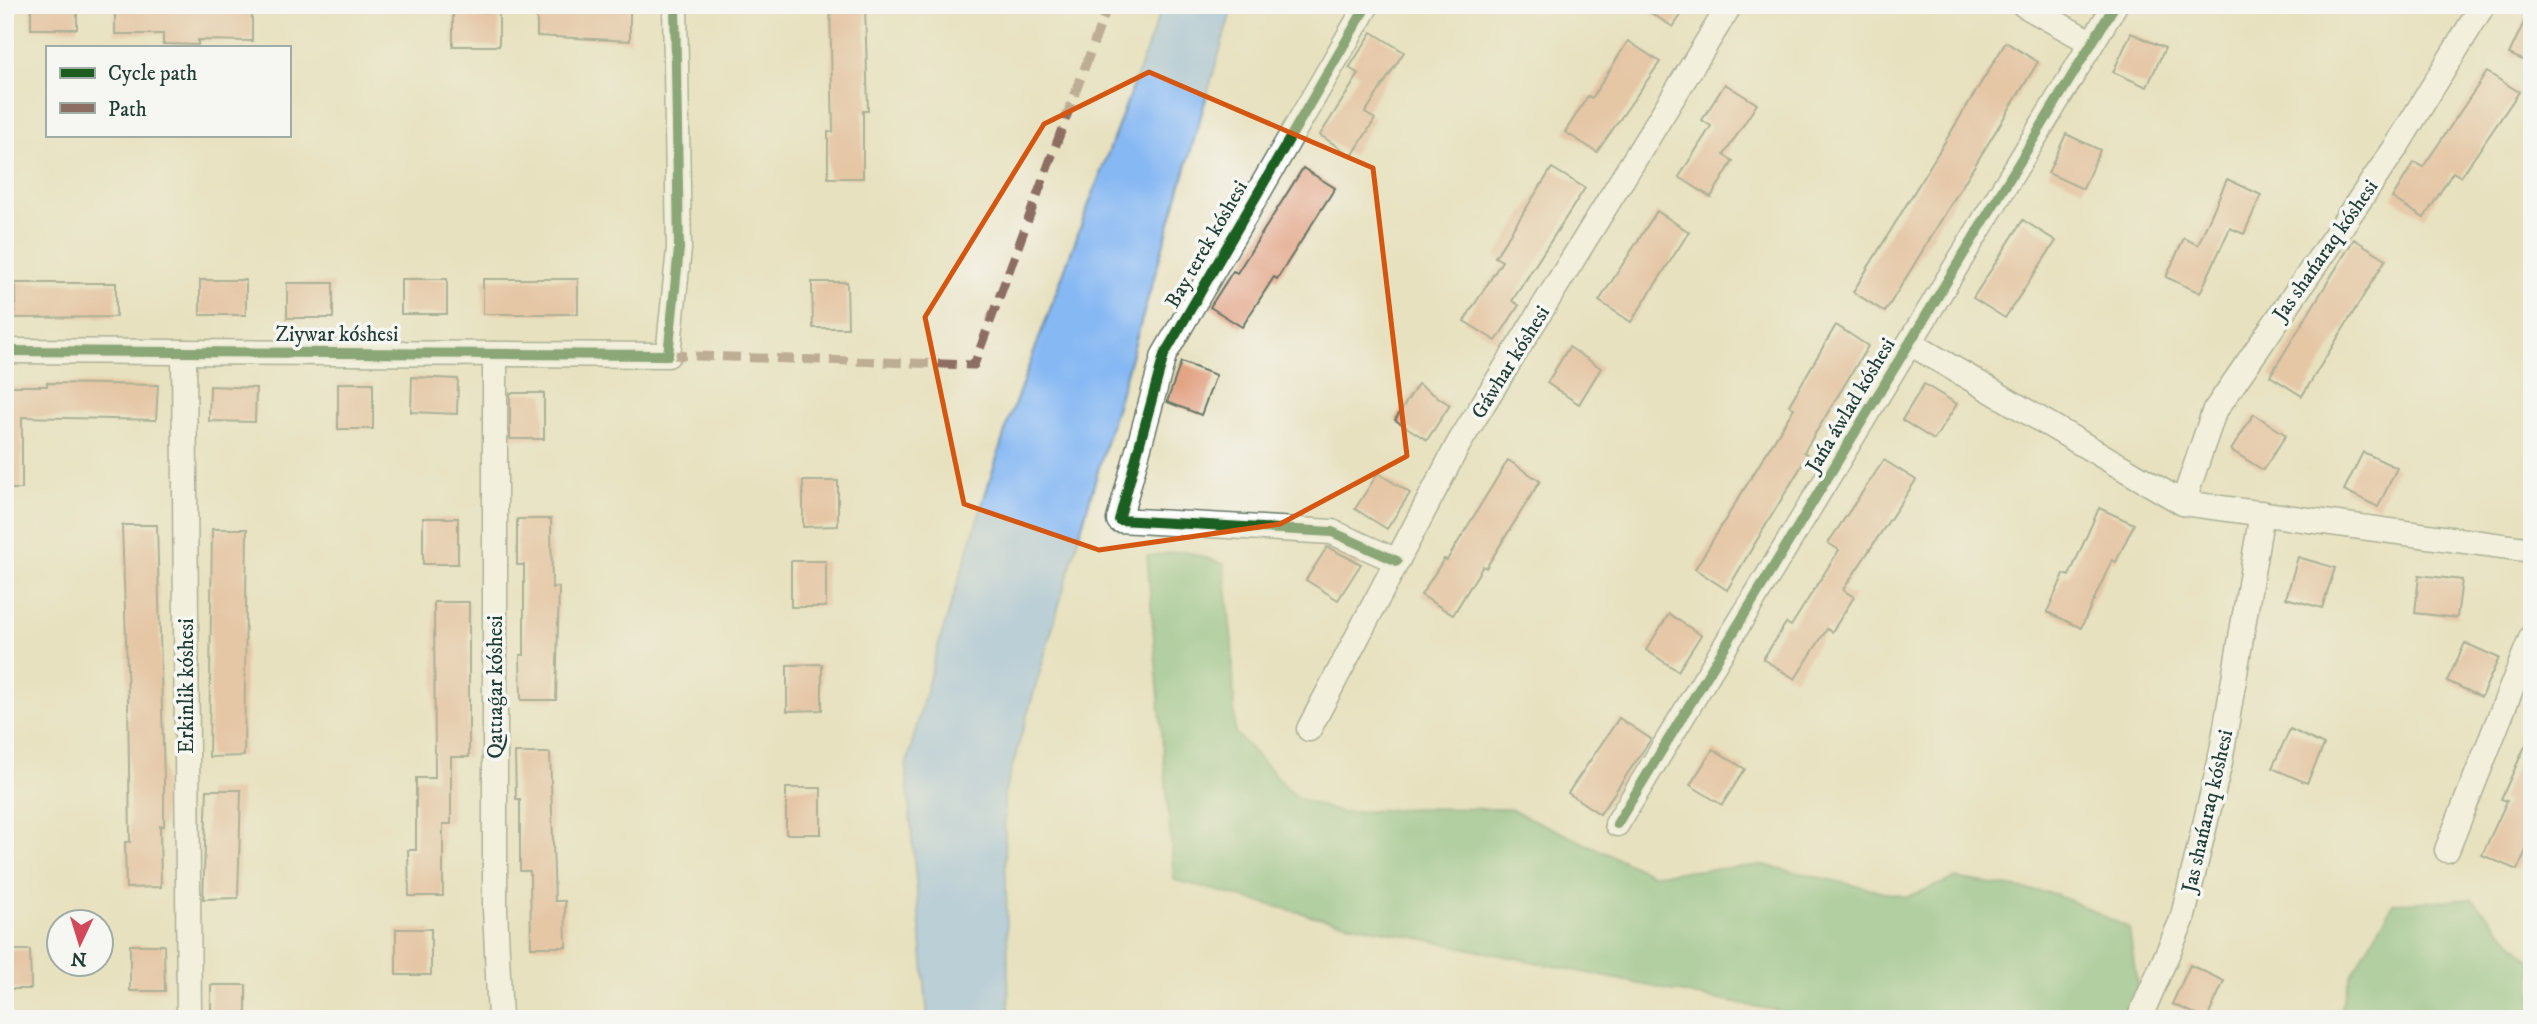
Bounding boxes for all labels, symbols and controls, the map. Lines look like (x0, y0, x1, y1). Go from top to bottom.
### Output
legend (46, 46, 290, 136)
text: Cycle path (108, 61, 197, 87)
text: Path (108, 97, 147, 123)
street label: Jas shańaraq kóshesi (2266, 175, 2384, 328)
street label: Bay terek kóshesi (1160, 176, 1254, 313)
street label: Gáwhar kóshesi (1466, 301, 1556, 424)
street label: Ziywar kóshesi (275, 322, 399, 348)
street label: Jańa áwlad kóshesi (1799, 333, 1901, 479)
street label: Qattıaǵar kóshesi (483, 615, 509, 759)
street label: Erkinlik kóshesi (174, 618, 200, 754)
street label: Jas shańaraq kóshesi (2176, 727, 2239, 897)
north arrow (46, 908, 116, 978)
text: N (70, 946, 88, 970)

